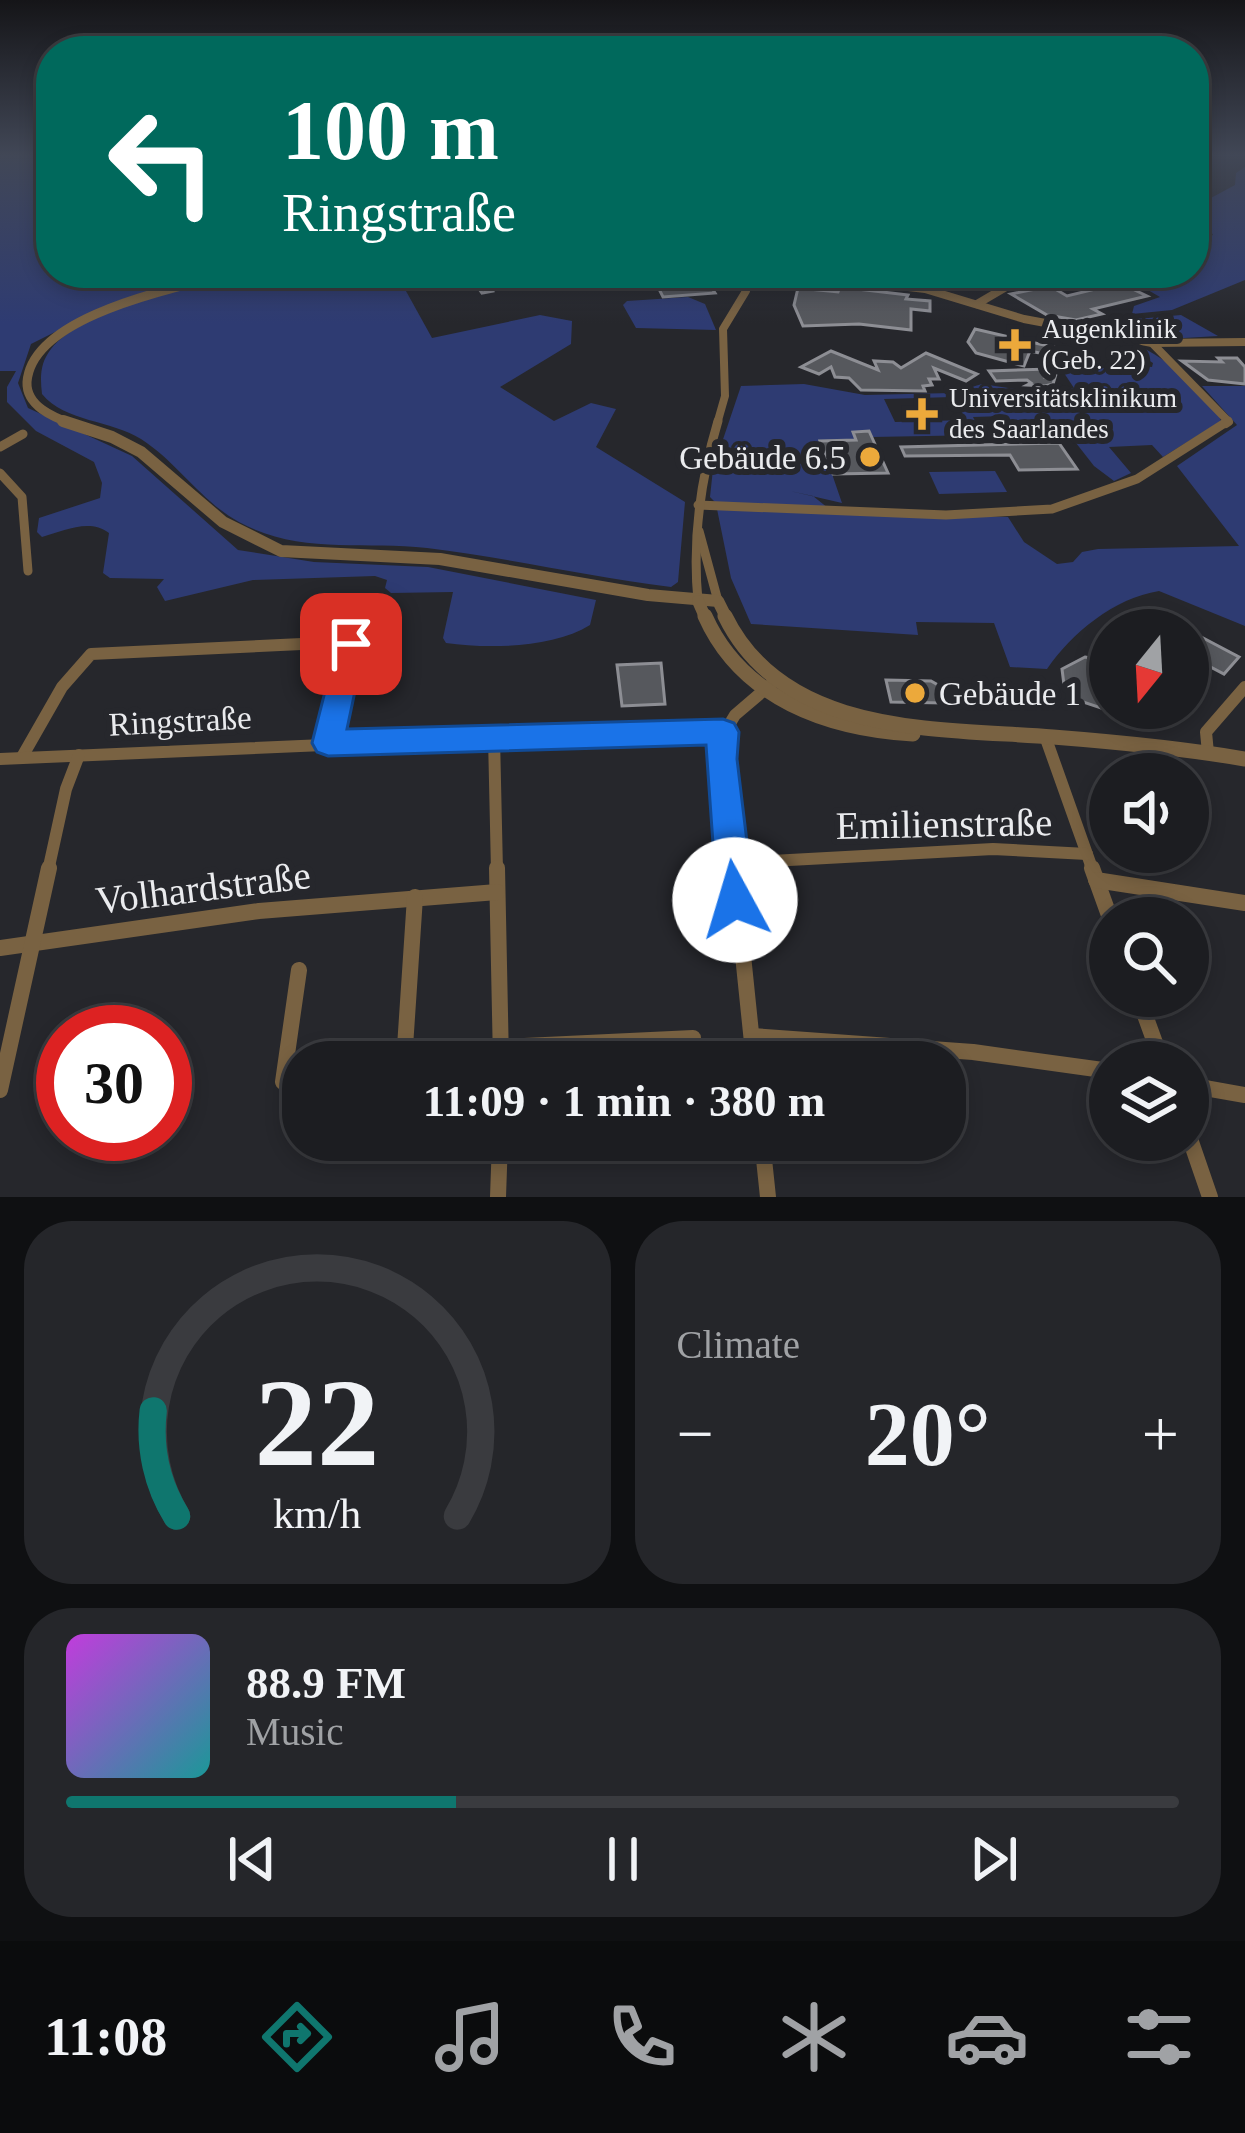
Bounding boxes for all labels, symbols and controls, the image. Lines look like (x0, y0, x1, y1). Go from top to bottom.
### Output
icon: left (84, 84, 240, 240)
text: 100 m (282, 84, 499, 177)
text: Ringstraße (282, 183, 516, 243)
place label: Augenklinik (Geb. 22) (1042, 314, 1177, 375)
marker: Augenklinik (Geb. 22) (999, 329, 1031, 361)
place label: Universitätsklinikum des Saarlandes (949, 383, 1177, 444)
marker: Universitätsklinikum des Saarlandes (906, 398, 938, 430)
place label: Gebäude 6.5 (679, 440, 846, 476)
marker: Gebäude 6.5 (857, 444, 883, 470)
pin (300, 593, 402, 695)
north arrow (1089, 609, 1209, 729)
map controls (1089, 609, 1209, 1161)
icon: arrive (318, 611, 384, 677)
place label: Gebäude 1 (939, 676, 1081, 712)
marker: Gebäude 1 (902, 680, 928, 706)
street label: Ringstraße (108, 699, 252, 743)
button: sound (1089, 753, 1209, 873)
street label: Emilienstraße (835, 800, 1053, 847)
position arrow (672, 837, 798, 963)
street label: Volhardstraße (93, 853, 313, 922)
button: search (1089, 897, 1209, 1017)
speed limit sign: 30 (36, 1005, 192, 1161)
button: layers (1089, 1041, 1209, 1161)
text: 11:09 · 1 min · 380 m (423, 1076, 825, 1126)
text: Climate (677, 1323, 800, 1366)
text: 22 (255, 1354, 380, 1492)
text: 20° (865, 1385, 991, 1484)
text: − (677, 1397, 714, 1470)
text: + (1142, 1397, 1179, 1470)
text: km/h (273, 1489, 361, 1536)
text: 88.9 FM (246, 1658, 406, 1708)
text: Music (246, 1710, 344, 1753)
icon: previous (219, 1826, 285, 1892)
icon: pause (590, 1826, 656, 1892)
icon: next (961, 1826, 1027, 1892)
icon: directions (255, 1995, 339, 2079)
icon: music (428, 1995, 512, 2079)
icon: phone (600, 1995, 684, 2079)
icon: climate (772, 1995, 856, 2079)
icon: car (945, 1995, 1029, 2079)
icon: filters (1117, 1995, 1201, 2079)
text: 11:08 (44, 2007, 167, 2067)

